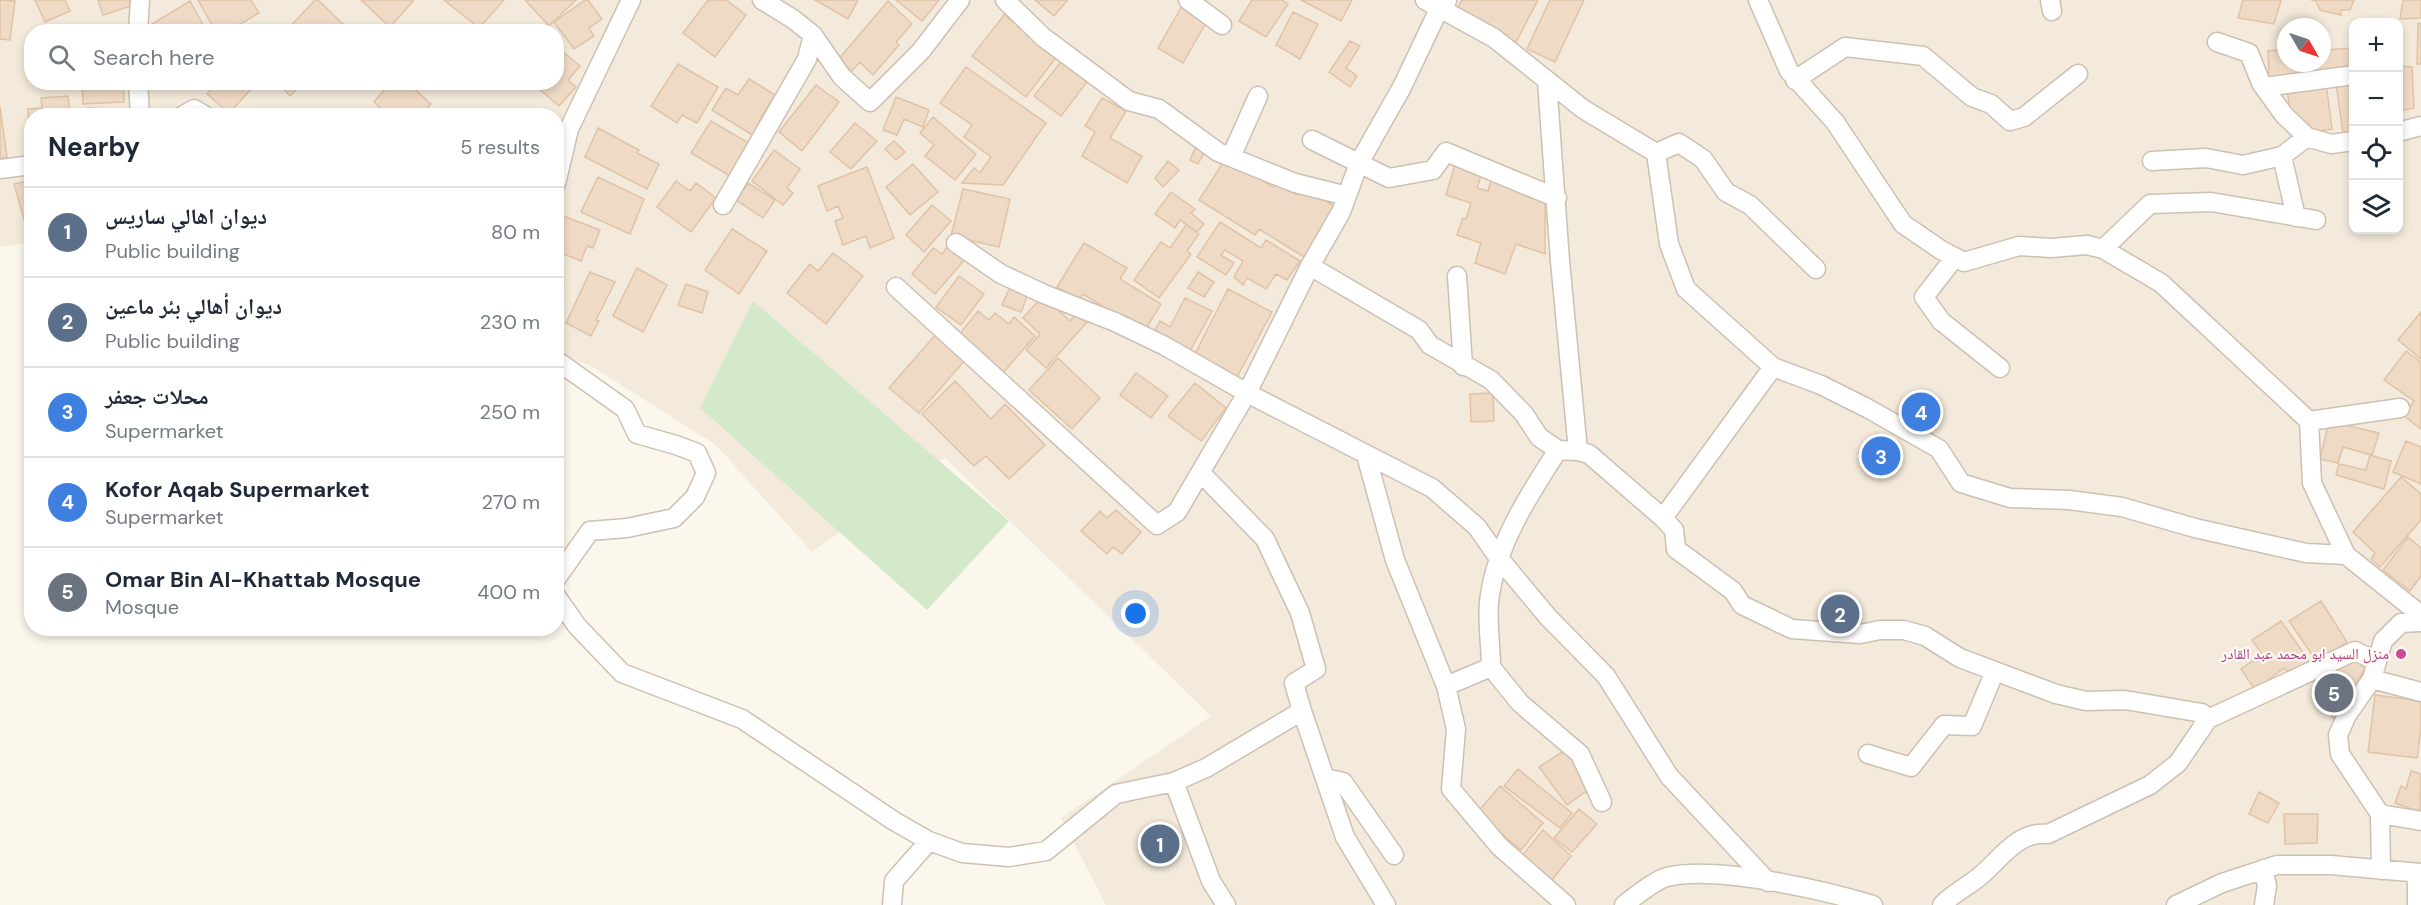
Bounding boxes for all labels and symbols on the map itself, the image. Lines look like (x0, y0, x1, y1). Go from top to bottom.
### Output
north arrow (2277, 18, 2331, 72)
pin: 4 (1902, 390, 1940, 434)
pin: 3 (1862, 434, 1900, 478)
pin: 2 (1820, 592, 1860, 636)
your location (1121, 599, 1150, 628)
place label: منزل السيد ابو محمد عبد القادر (2220, 644, 2389, 664)
marker: منزل السيد ابو محمد عبد القادر (2394, 647, 2408, 661)
pin: 5 (2314, 670, 2354, 716)
pin: 1 (1140, 822, 1180, 866)

